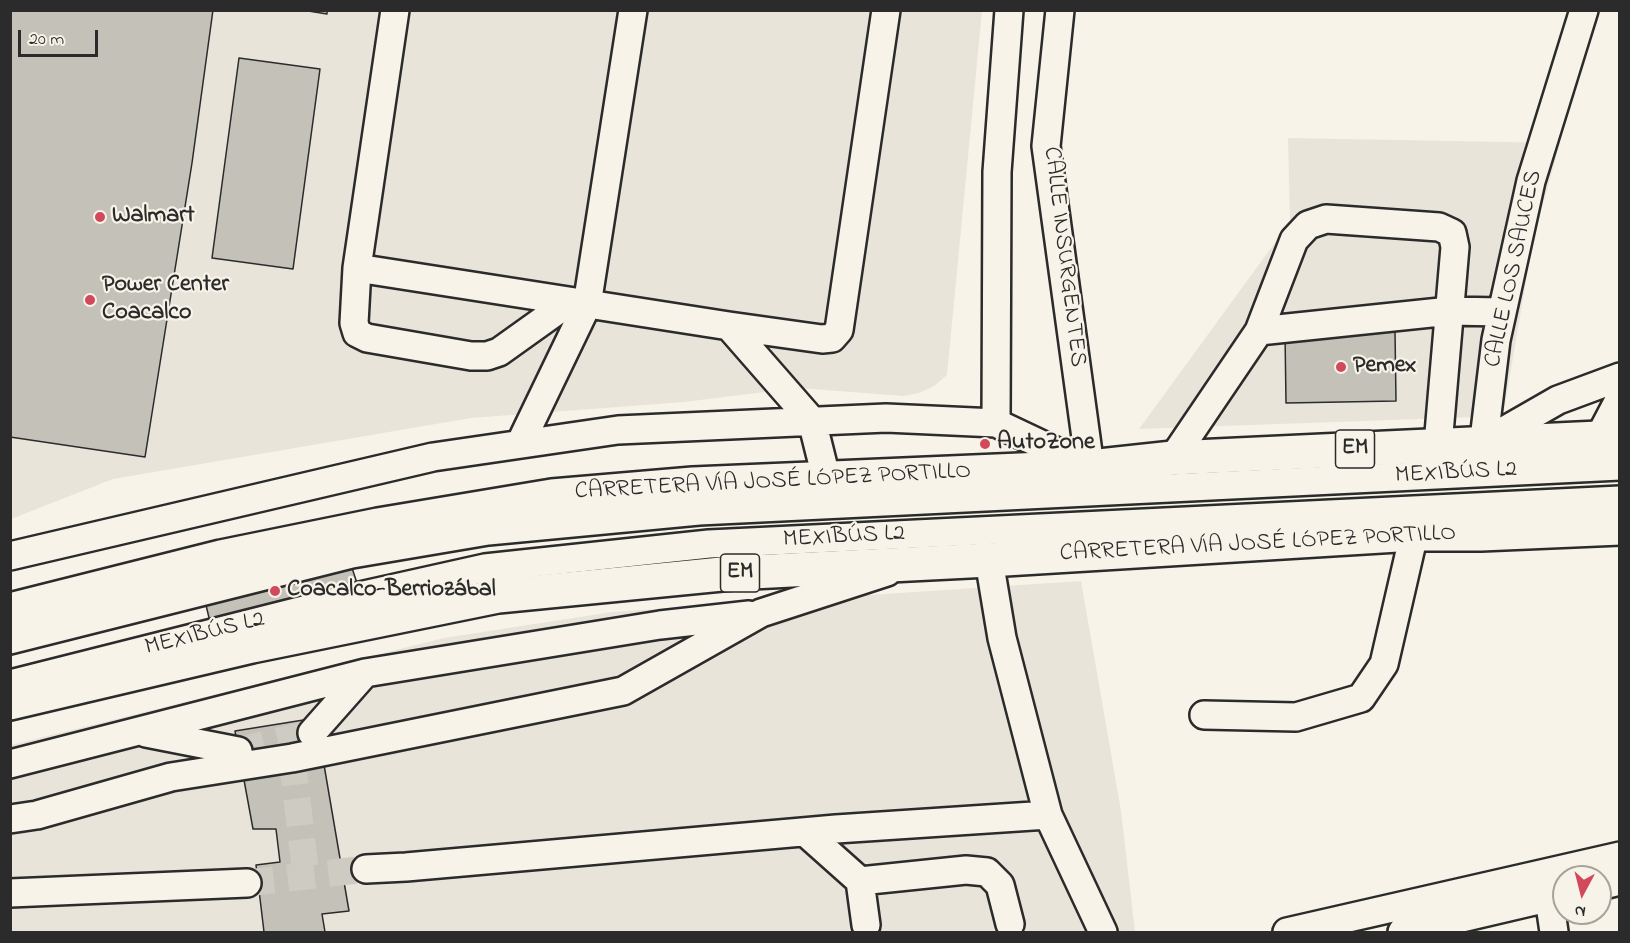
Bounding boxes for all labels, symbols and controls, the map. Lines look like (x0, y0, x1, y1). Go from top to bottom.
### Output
scale bar (21, 18, 100, 56)
text: 20 m (29, 27, 64, 53)
street label: CALLE INSURGENTES (1035, 145, 1091, 369)
street label: CALLE LOS SAUCES (1480, 168, 1550, 370)
place label: Walmart (112, 203, 195, 231)
marker: Walmart (93, 210, 107, 224)
place label: Power Center Coacalco (102, 272, 229, 328)
marker: Power Center Coacalco (83, 293, 97, 307)
place label: Pemex (1353, 353, 1416, 381)
marker: Pemex (1334, 360, 1348, 374)
place label: AutoZone (997, 430, 1095, 458)
road number: EM (1336, 430, 1374, 468)
marker: AutoZone (978, 437, 992, 451)
street label: MEXIBÚS L2 (1394, 456, 1518, 492)
street label: CARRETERA VÍA JOSÉ LÓPEZ PORTILLO (574, 458, 972, 508)
street label: MEXIBÚS L2 (782, 520, 906, 556)
street label: CARRETERA VÍA JOSÉ LÓPEZ PORTILLO (1059, 520, 1457, 570)
road number: EM (720, 554, 760, 592)
place label: Coacalco-Berriozábal (287, 577, 496, 605)
marker: Coacalco-Berriozábal (268, 584, 282, 598)
street label: MEXIBÚS L2 (142, 606, 268, 664)
north arrow (1552, 865, 1612, 925)
text: N (1573, 898, 1587, 923)

